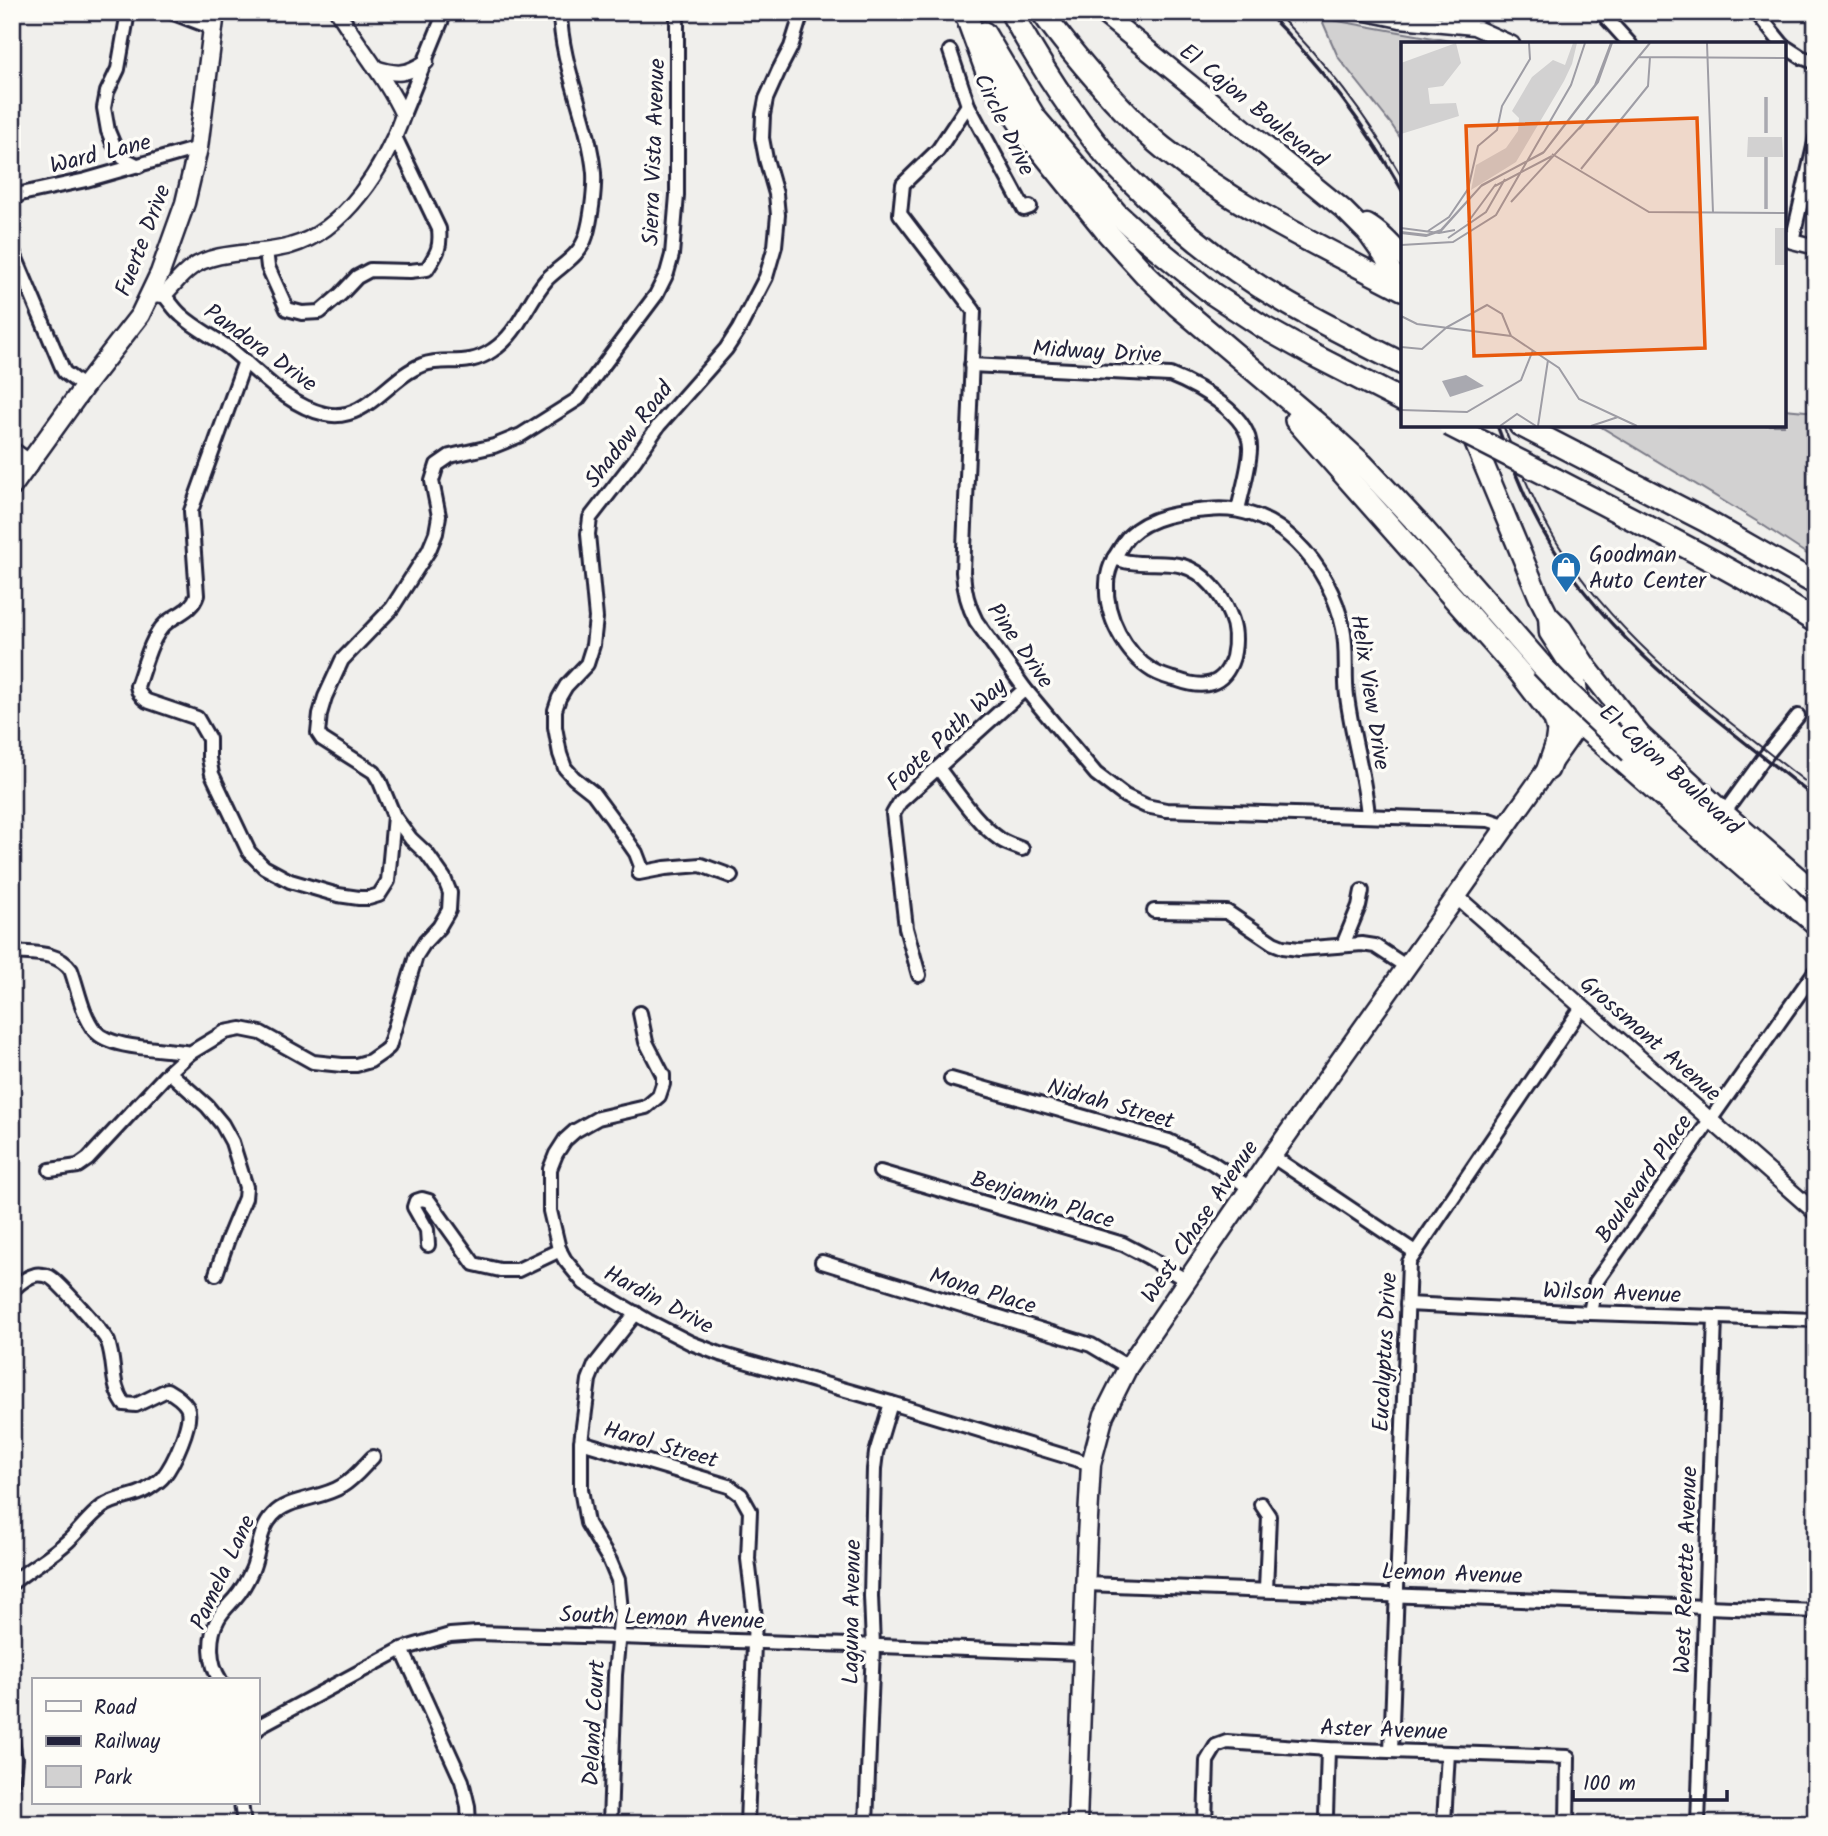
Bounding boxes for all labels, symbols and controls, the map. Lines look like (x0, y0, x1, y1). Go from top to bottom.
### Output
street label: El Cajon Boulevard (1171, 35, 1335, 178)
inset map (1401, 42, 1786, 427)
street label: Sierra Vista Avenue (634, 58, 676, 246)
street label: Circle Drive (963, 67, 1044, 182)
street label: Ward Lane (46, 125, 155, 185)
street label: Fuerte Drive (106, 179, 182, 302)
street label: Pandora Drive (195, 295, 324, 402)
street label: Midway Drive (1031, 332, 1162, 374)
street label: Shadow Road (576, 373, 683, 497)
place label: Goodman Auto Center (1589, 538, 1707, 600)
shop icon: Goodman Auto Center (1549, 550, 1583, 594)
street label: Pine Drive (977, 596, 1062, 697)
street label: Helix View Drive (1339, 612, 1399, 772)
street label: Foote Path Way (879, 669, 1016, 801)
street label: El Cajon Boulevard (1590, 696, 1750, 845)
street label: Grossmont Avenue (1571, 967, 1729, 1112)
street label: Nidrah Street (1043, 1070, 1179, 1141)
street label: Boulevard Place (1587, 1107, 1703, 1251)
street label: West Chase Avenue (1133, 1133, 1269, 1311)
street label: Benjamin Place (966, 1162, 1119, 1240)
street label: Hardin Drive (597, 1257, 720, 1345)
street label: Mona Place (924, 1259, 1040, 1325)
street label: Eucalyptus Drive (1364, 1271, 1408, 1433)
street label: Wilson Avenue (1542, 1274, 1682, 1314)
street label: Harol Street (599, 1412, 723, 1480)
street label: West Renette Avenue (1665, 1466, 1709, 1675)
street label: Pamela Lane (181, 1509, 266, 1636)
street label: Laguna Avenue (834, 1539, 872, 1685)
street label: Lemon Avenue (1381, 1555, 1523, 1595)
street label: South Lemon Avenue (559, 1597, 765, 1641)
street label: Deland Court (574, 1658, 616, 1787)
legend (32, 1678, 259, 1804)
text: Road (94, 1692, 137, 1725)
street label: Aster Avenue (1320, 1711, 1448, 1751)
text: Railway (94, 1726, 160, 1759)
scale bar (1573, 1759, 1727, 1803)
text: Park (94, 1762, 132, 1795)
text: 100 m (1583, 1768, 1636, 1801)

